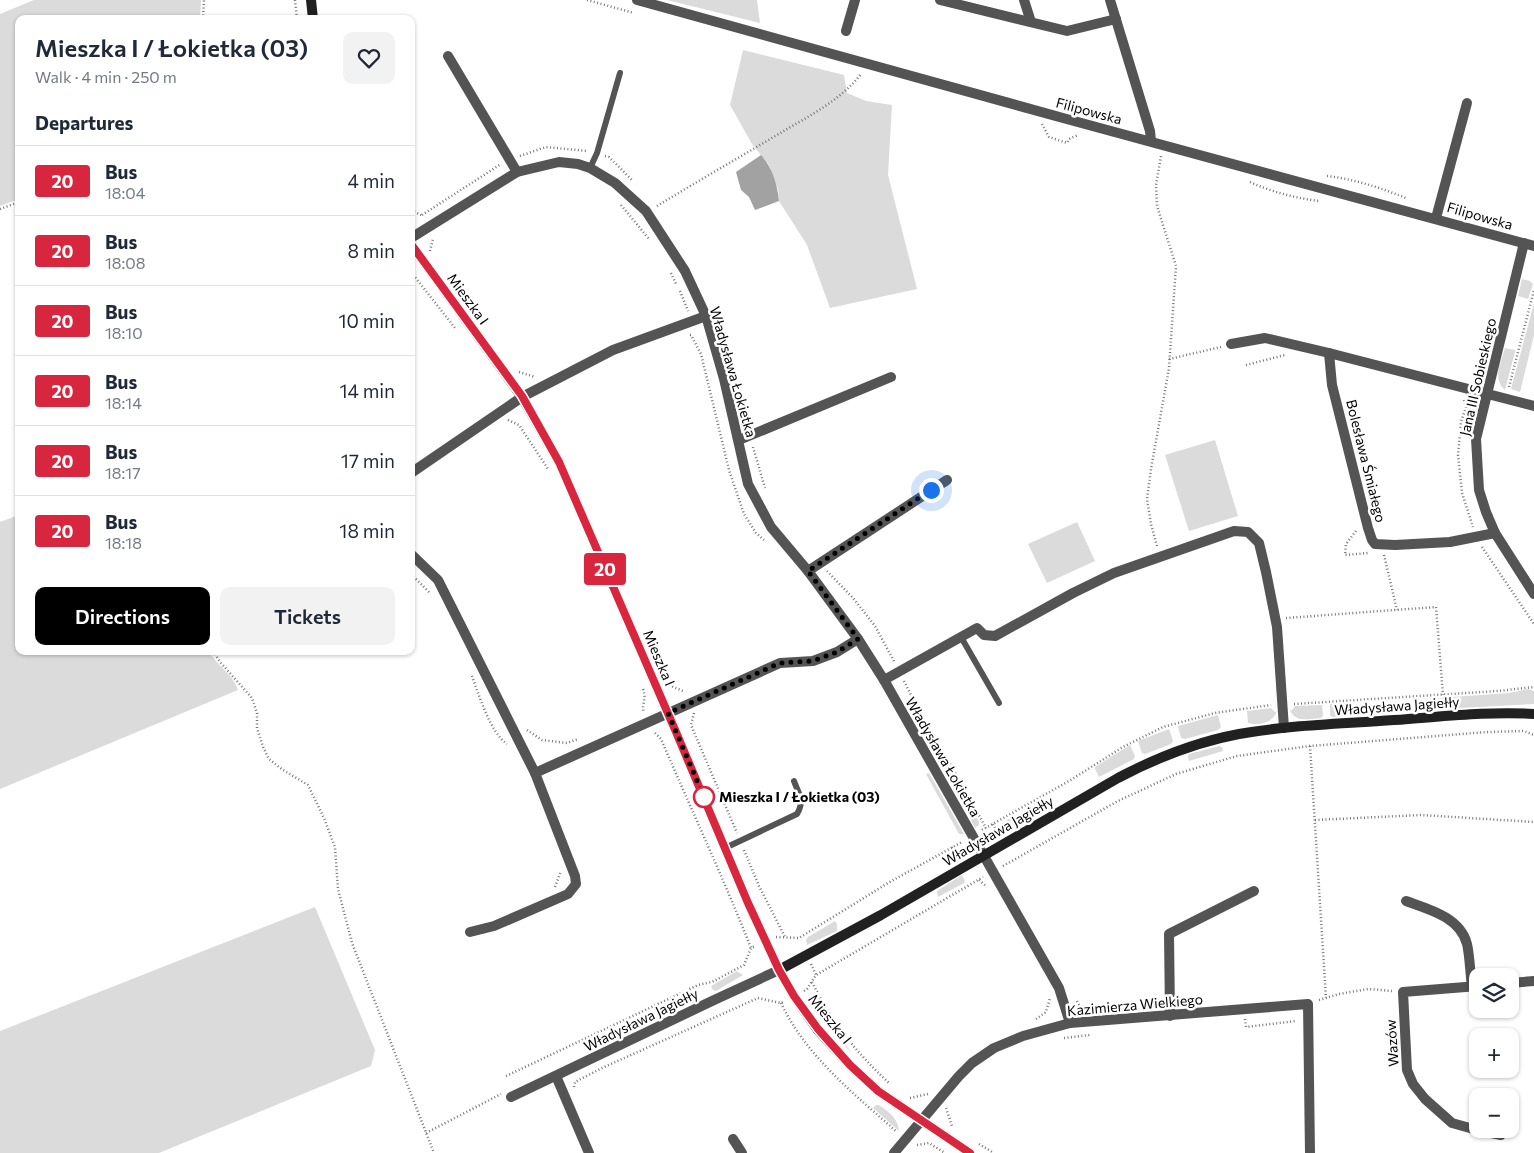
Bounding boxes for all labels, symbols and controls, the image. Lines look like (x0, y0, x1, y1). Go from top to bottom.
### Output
button: heart (343, 32, 395, 84)
text: Mieszka I / Łokietka (03) (35, 33, 308, 62)
text: Walk · 4 min · 250 m (35, 67, 177, 86)
street label: Filipowska (1054, 94, 1124, 127)
text: Departures (35, 111, 133, 134)
text: Bus (105, 160, 137, 183)
text: 4 min (348, 169, 395, 192)
text: 20 (51, 170, 74, 192)
text: 18:04 (105, 183, 145, 202)
street label: Filipowska (1445, 198, 1515, 233)
text: Bus (105, 230, 137, 253)
text: 8 min (347, 239, 395, 262)
text: 20 (51, 240, 74, 262)
text: 18:08 (105, 253, 145, 272)
street label: Mieszka I (444, 270, 493, 328)
text: Bus (105, 300, 137, 323)
street label: Władysława Łokietka (707, 305, 760, 439)
text: 10 min (338, 309, 395, 332)
text: 20 (51, 310, 74, 332)
street label: Jana III Sobieskiego (1456, 316, 1499, 437)
text: 18:10 (105, 323, 143, 342)
text: Bus (105, 370, 137, 393)
text: 14 min (339, 379, 395, 402)
text: 20 (51, 380, 74, 402)
text: 18:14 (105, 393, 142, 412)
street label: Bolesława Śmiałego (1343, 398, 1390, 524)
text: Bus (105, 440, 137, 463)
text: 17 min (341, 449, 395, 472)
text: 20 (51, 450, 74, 472)
text: 18:17 (105, 463, 141, 482)
your location (919, 478, 944, 503)
text: Bus (105, 510, 137, 533)
text: 18 min (339, 519, 395, 542)
text: 20 (51, 520, 74, 542)
text: 18:18 (105, 533, 142, 552)
line badge: 20 (582, 553, 628, 585)
text: 20 (594, 558, 616, 580)
button: Directions (35, 587, 210, 645)
button: Tickets (220, 587, 395, 645)
street label: Mieszka I (640, 627, 679, 688)
street label: Władysława Jagiełły (1334, 693, 1460, 718)
street label: Władysława Łokietka (902, 694, 985, 820)
marker: Mieszka I / Łokietka (03) (693, 786, 715, 808)
place label: Mieszka I / Łokietka (03) (719, 788, 880, 805)
street label: Władysława Jagiełły (939, 792, 1056, 869)
map controls (1469, 968, 1519, 1138)
button: layers (1469, 968, 1519, 1018)
street label: Władysława Jagiełły (581, 984, 701, 1055)
street label: Mieszka I (805, 990, 856, 1047)
street label: Kazimierza Wielkiego (1066, 990, 1204, 1019)
street label: Wazów (1381, 1019, 1402, 1067)
button: + (1469, 1028, 1519, 1078)
button: − (1469, 1088, 1519, 1138)

